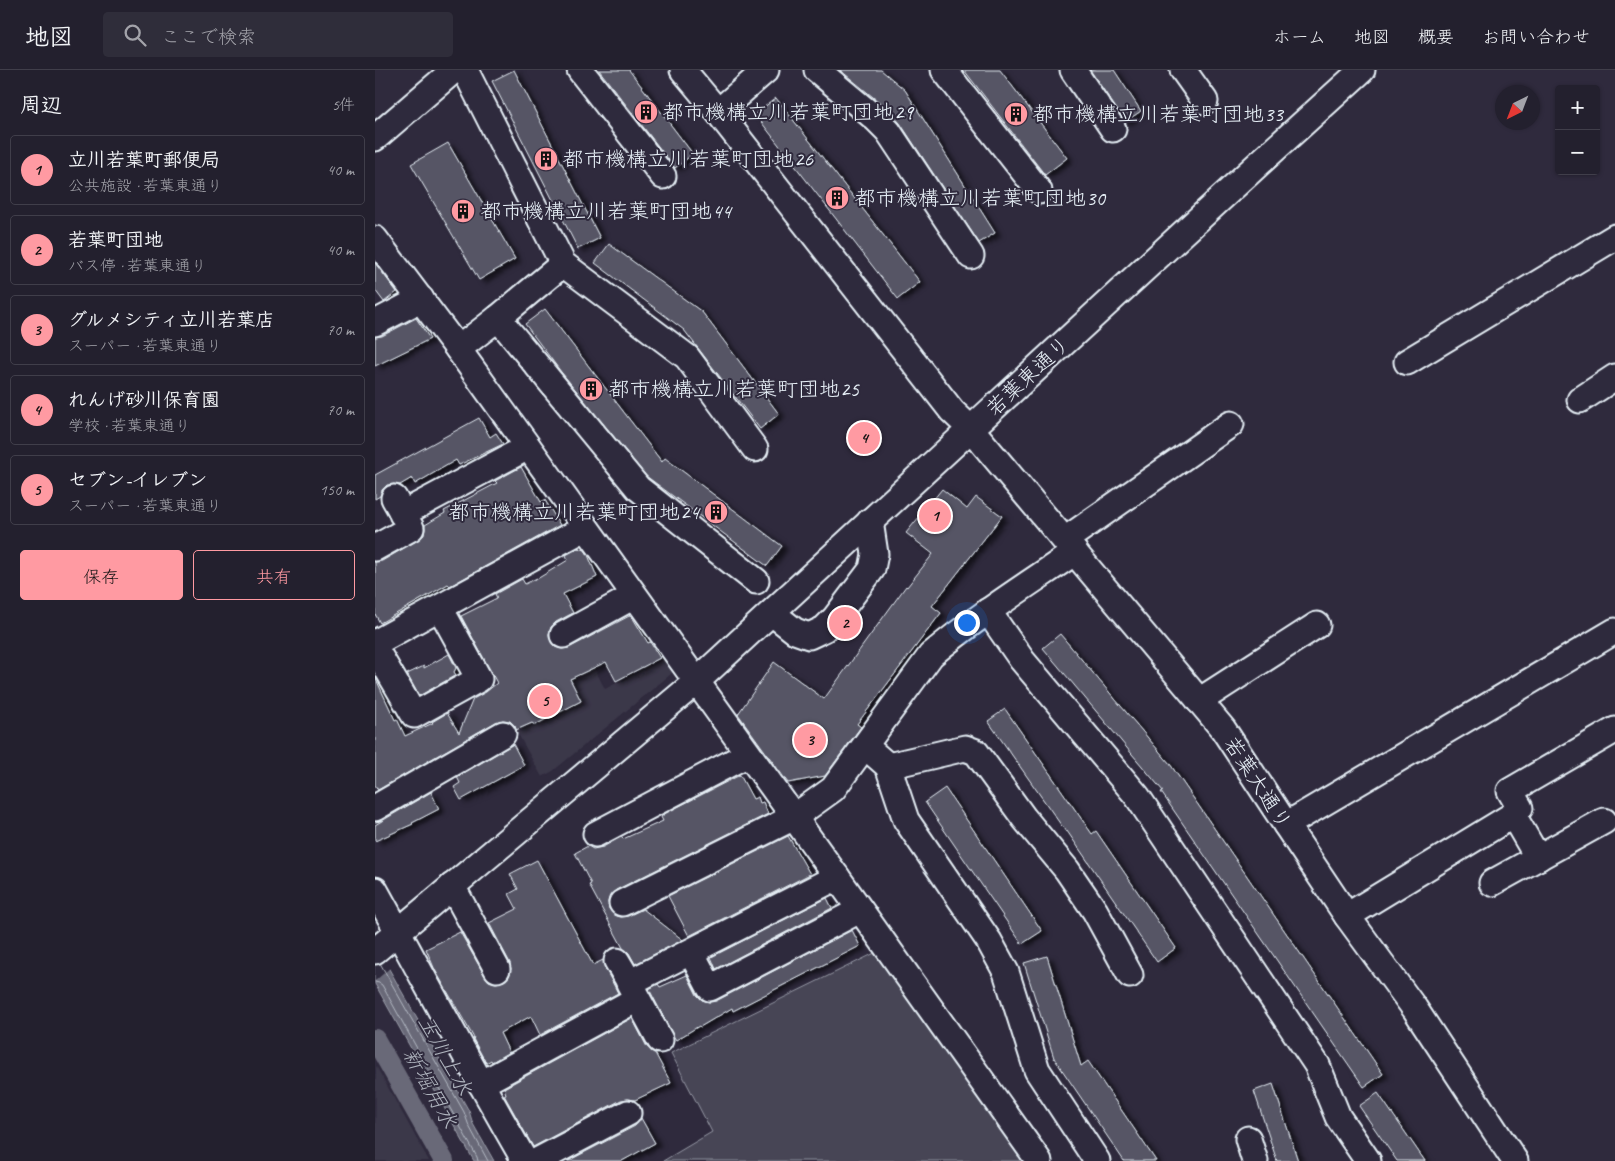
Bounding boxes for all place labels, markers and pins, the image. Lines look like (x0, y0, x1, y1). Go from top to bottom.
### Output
building icon: 都市機構立川若葉町団地29 (633, 99, 659, 125)
place label: 都市機構立川若葉町団地29 (663, 99, 914, 125)
building icon: 都市機構立川若葉町団地33 (1003, 101, 1029, 127)
place label: 都市機構立川若葉町団地33 (1033, 101, 1284, 127)
building icon: 都市機構立川若葉町団地26 (533, 146, 559, 172)
place label: 都市機構立川若葉町団地26 (563, 146, 813, 172)
building icon: 都市機構立川若葉町団地30 (824, 185, 850, 211)
place label: 都市機構立川若葉町団地30 (855, 185, 1106, 211)
building icon: 都市機構立川若葉町団地44 (450, 198, 476, 224)
place label: 都市機構立川若葉町団地44 (481, 198, 733, 224)
building icon: 都市機構立川若葉町団地25 (578, 376, 604, 402)
place label: 都市機構立川若葉町団地25 (609, 376, 860, 402)
pin: 4 (848, 419, 880, 457)
pin: 1 (919, 497, 951, 535)
place label: 都市機構立川若葉町団地24 (449, 499, 702, 525)
building icon: 都市機構立川若葉町団地24 (703, 499, 729, 525)
pin: 2 (829, 604, 861, 642)
pin: 5 (529, 682, 561, 720)
pin: 3 (794, 721, 826, 759)

